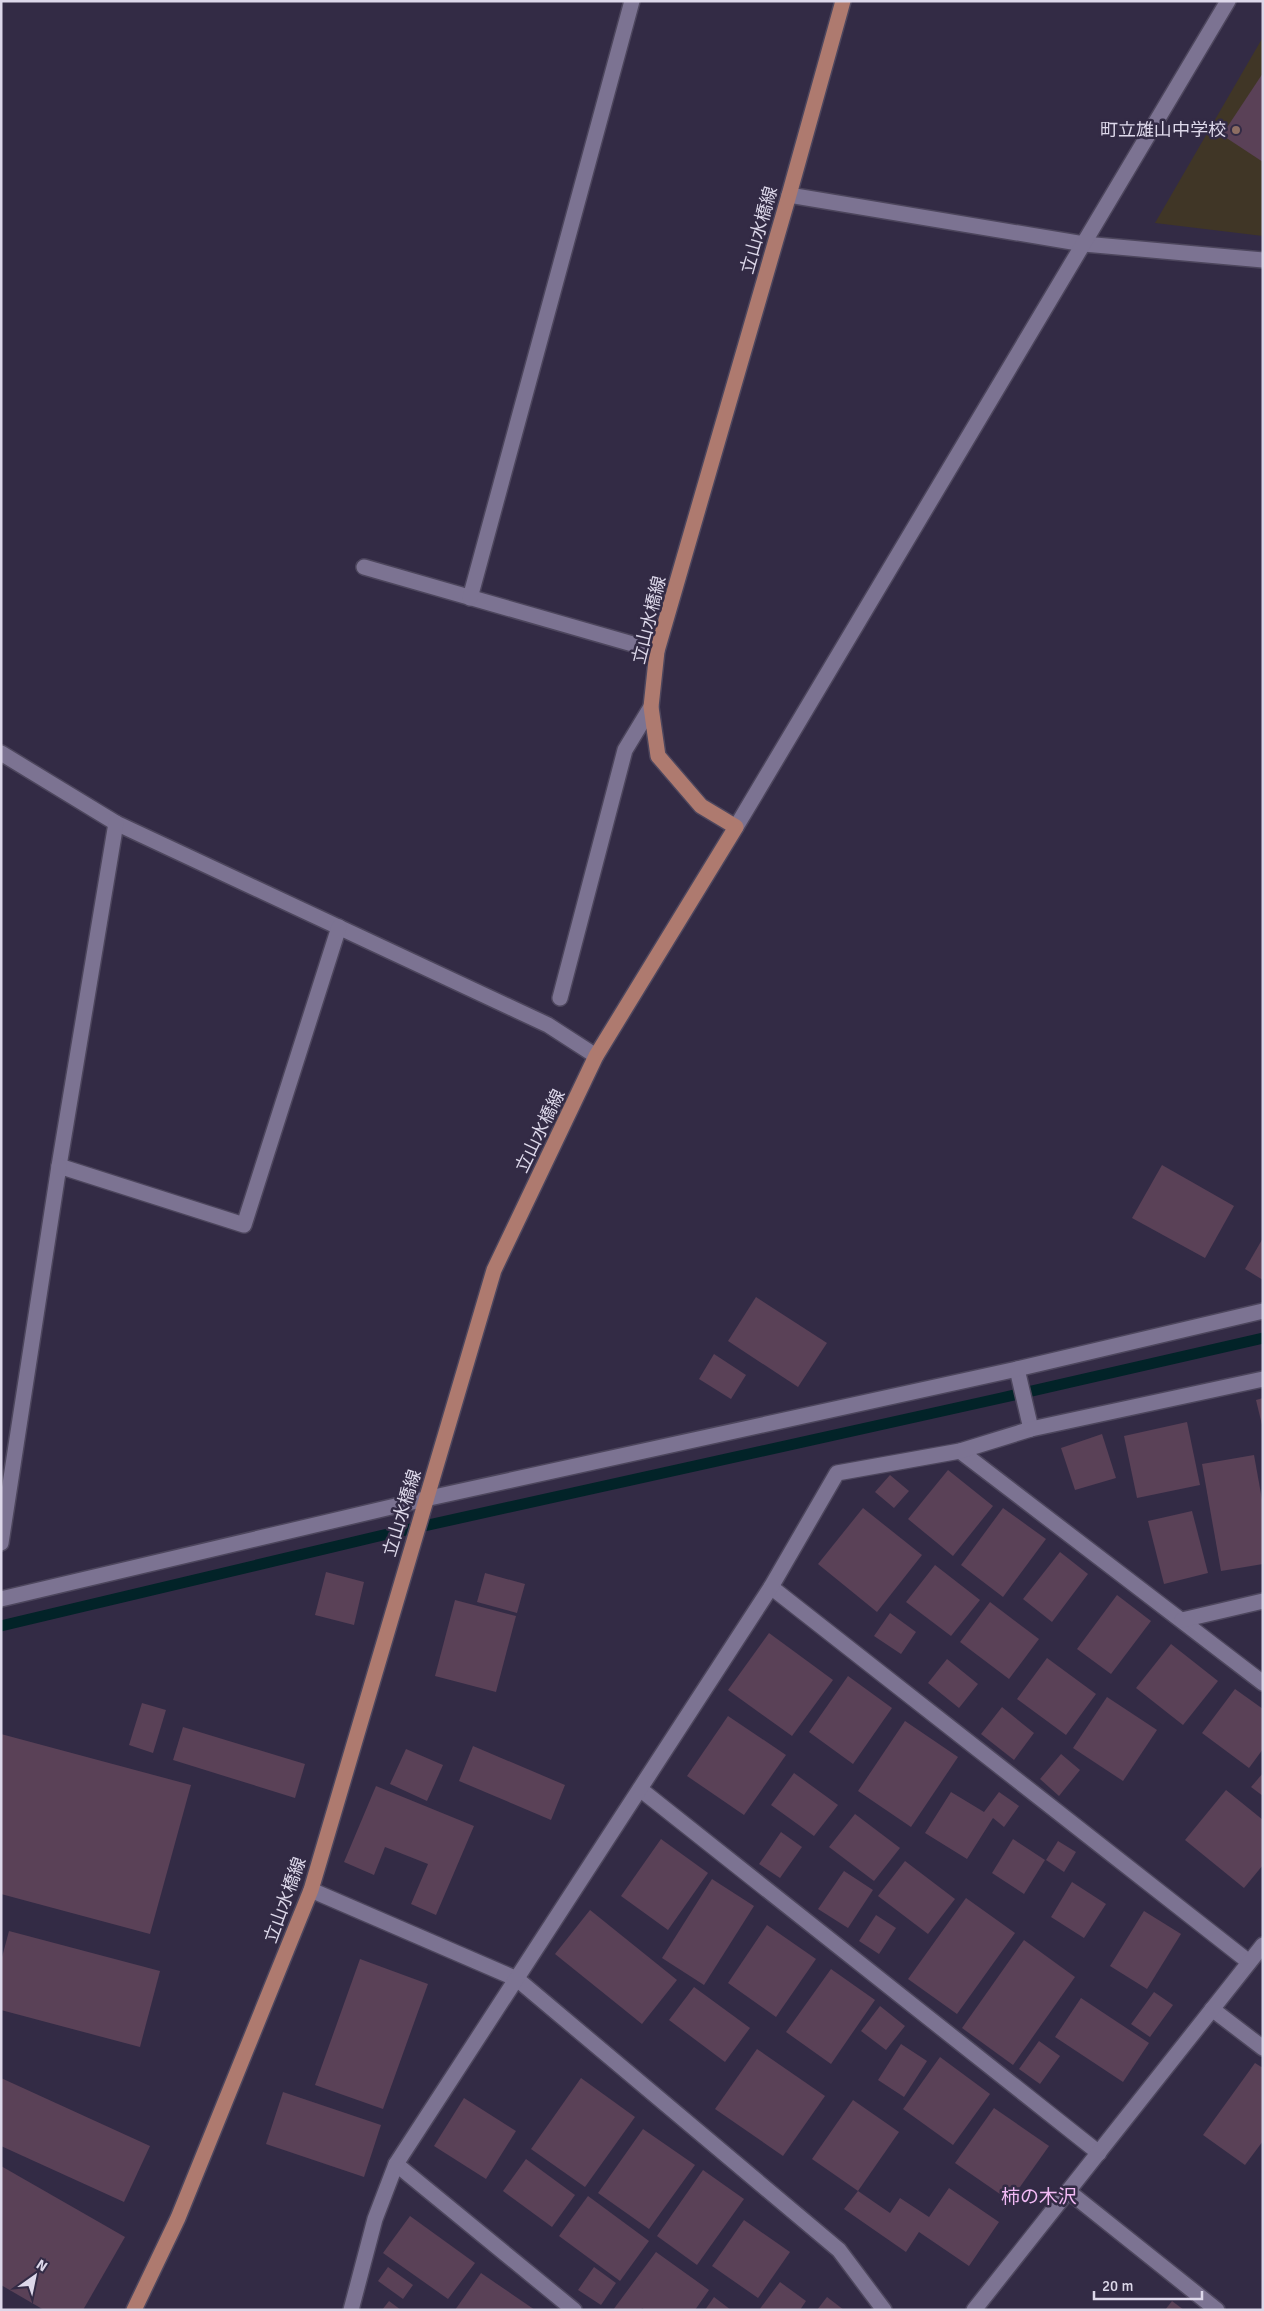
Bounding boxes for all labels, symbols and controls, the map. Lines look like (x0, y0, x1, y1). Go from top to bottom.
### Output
place label: 町立雄山中学校 (1100, 119, 1226, 141)
marker: 町立雄山中学校 (1230, 124, 1242, 136)
street label: 立山水橋線 (736, 184, 782, 276)
street label: 立山水橋線 (627, 574, 671, 666)
street label: 立山水橋線 (510, 1086, 570, 1176)
street label: 立山水橋線 (378, 1467, 426, 1559)
street label: 立山水橋線 (259, 1854, 311, 1946)
district label: 柿の木沢 (1001, 2185, 1077, 2209)
north arrow (10, 2251, 60, 2301)
text: N (33, 2256, 51, 2275)
scale bar (1094, 2268, 1202, 2300)
text: 20 m (1102, 2277, 1133, 2295)

